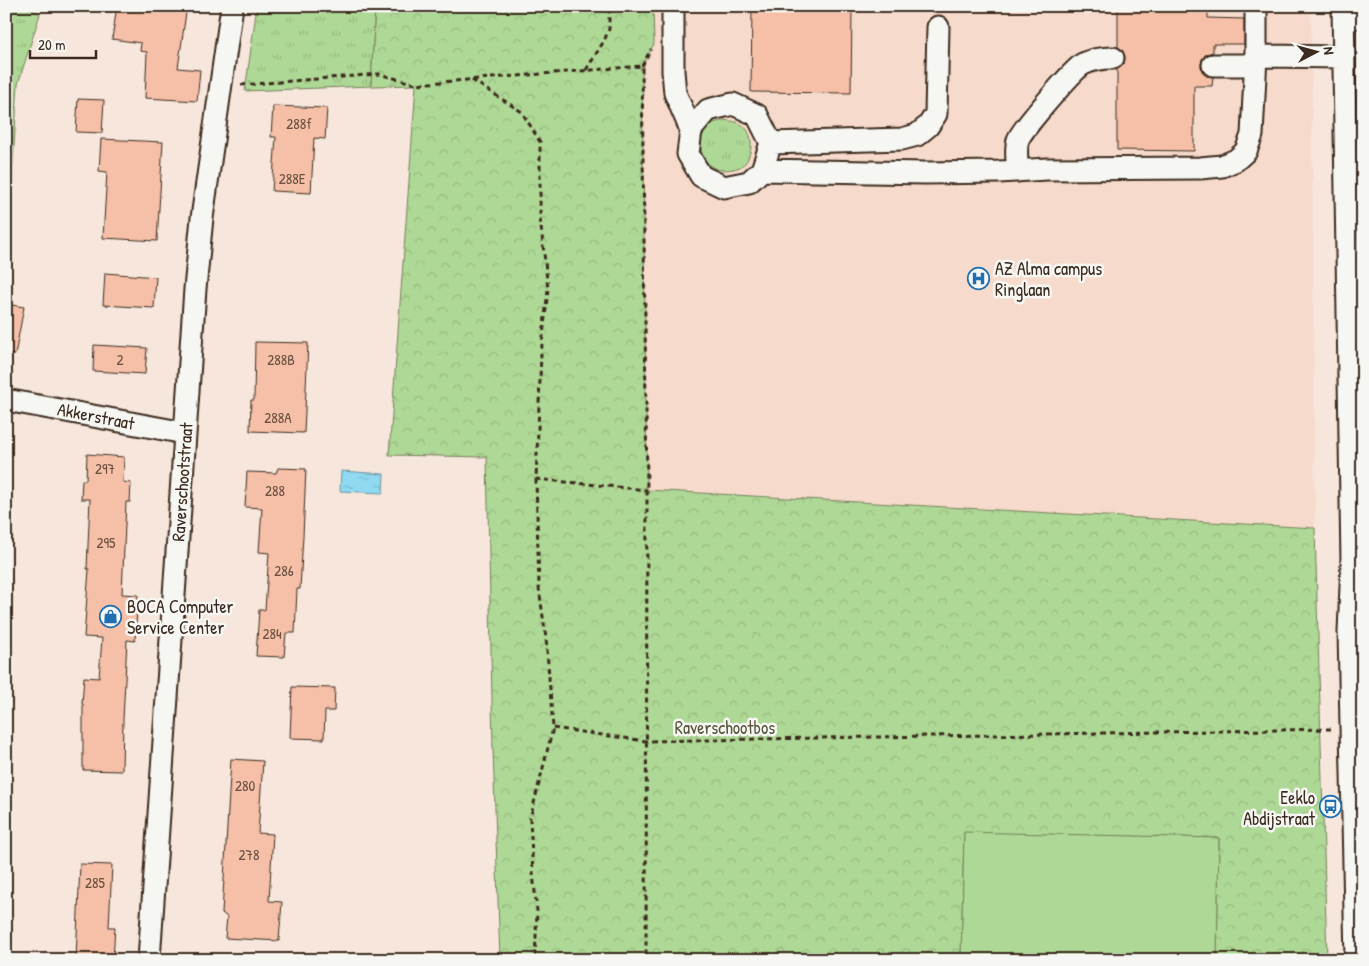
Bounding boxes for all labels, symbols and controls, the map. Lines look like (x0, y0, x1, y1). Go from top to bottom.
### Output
scale bar (30, 28, 96, 60)
north arrow (1292, 28, 1342, 78)
text: 20 m (38, 34, 65, 55)
text: N (1320, 46, 1339, 56)
house number: 288f (286, 113, 312, 134)
house number: 288E (279, 168, 306, 189)
place label: AZ Alma campus Ringlaan (995, 256, 1102, 302)
hospital icon: AZ Alma campus Ringlaan (967, 266, 991, 290)
house number: 2 (116, 349, 124, 370)
house number: 288B (267, 349, 295, 370)
street label: Akkerstraat (55, 396, 138, 436)
house number: 288A (264, 407, 292, 428)
street label: Raverschootstraat (165, 421, 199, 542)
house number: 297 (95, 458, 115, 479)
house number: 288 (265, 480, 285, 501)
house number: 295 (97, 532, 116, 553)
house number: 286 (274, 560, 294, 581)
place label: BOCA Computer Service Center (127, 594, 234, 640)
shop icon: BOCA Computer Service Center (99, 604, 123, 628)
house number: 284 (262, 623, 282, 644)
park label: Raverschootbos (675, 715, 775, 740)
house number: 280 (235, 775, 255, 796)
place label: Eeklo Abdijstraat (1243, 785, 1316, 831)
bus stop icon: Eeklo Abdijstraat (1319, 795, 1343, 819)
house number: 278 (239, 844, 259, 865)
house number: 285 (85, 872, 106, 893)

